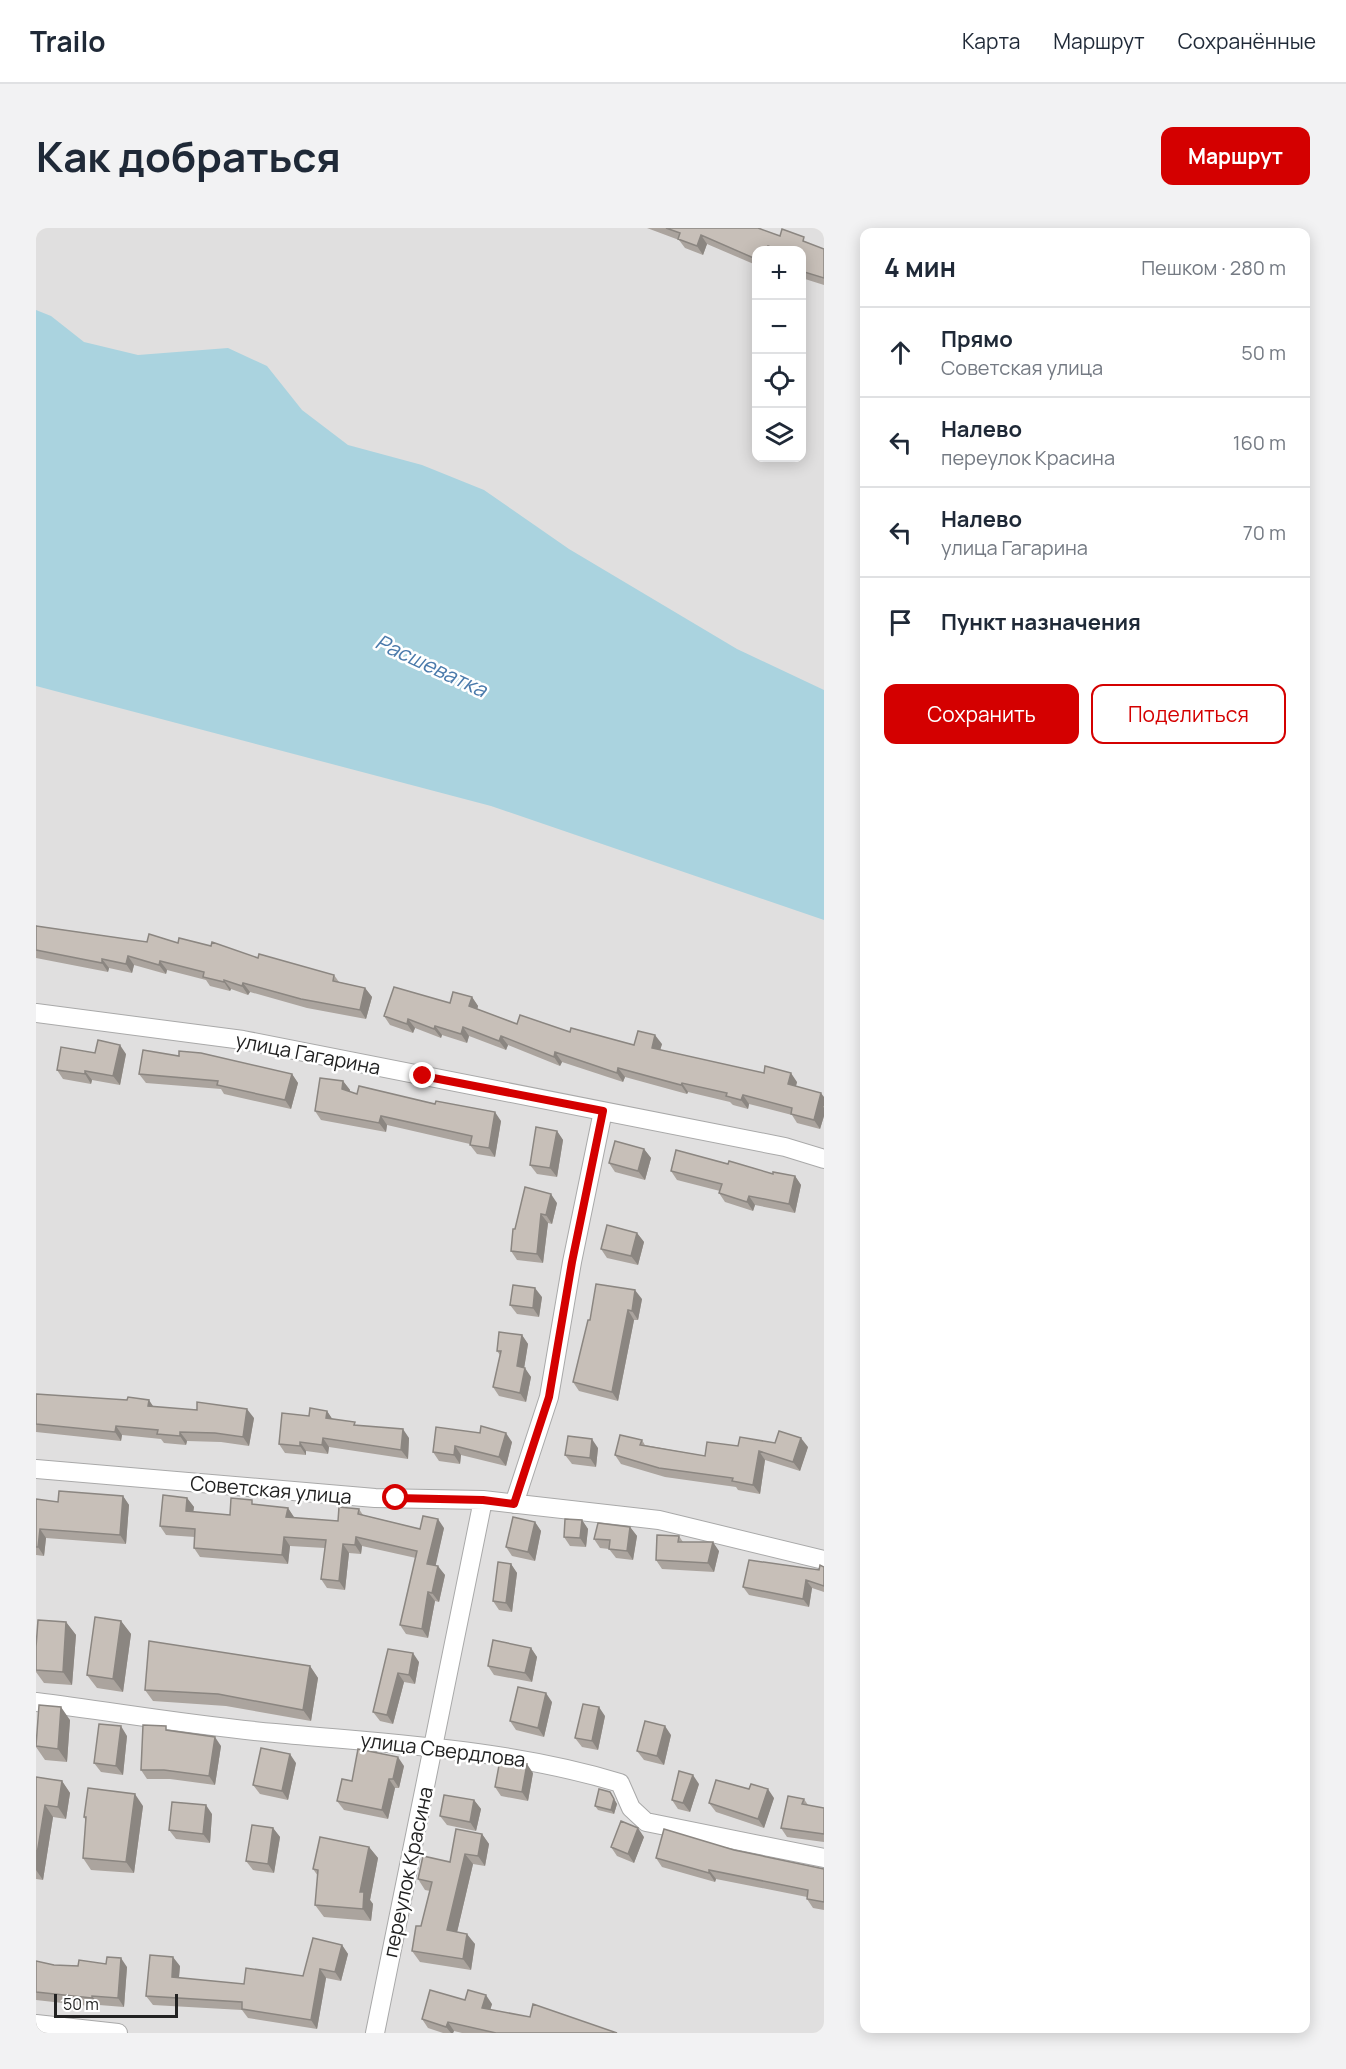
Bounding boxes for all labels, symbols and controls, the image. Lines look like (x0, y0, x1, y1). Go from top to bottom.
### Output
text: Trailo (30, 22, 106, 60)
text: Карта (962, 27, 1020, 55)
text: Маршрут (1053, 27, 1145, 55)
text: Сохранённые (1178, 27, 1316, 55)
text: Как добраться (36, 127, 341, 185)
button: Маршрут (1161, 127, 1310, 185)
map controls (752, 246, 806, 462)
button: + (752, 246, 806, 300)
text: 4 мин (884, 249, 956, 285)
text: Пешком · 280 m (1141, 254, 1286, 281)
button: − (752, 300, 806, 354)
text: Прямо (941, 324, 1013, 354)
icon: ahead (884, 336, 917, 369)
text: 50 m (1241, 339, 1286, 366)
button: locate (752, 354, 806, 408)
text: Советская улица (941, 354, 1103, 381)
button: layers (752, 408, 806, 462)
text: Налево (941, 414, 1022, 444)
icon: left (884, 426, 917, 459)
text: 160 m (1233, 429, 1286, 456)
text: переулок Красина (941, 444, 1115, 471)
text: Налево (941, 504, 1022, 534)
icon: left (884, 516, 917, 549)
text: 70 m (1243, 519, 1286, 546)
text: улица Гагарина (941, 534, 1088, 561)
icon: arrive (884, 606, 917, 639)
text: Пункт назначения (941, 607, 1141, 637)
water label: Расшеватка (371, 627, 493, 704)
button: Сохранить (884, 684, 1079, 744)
button: Поделиться (1091, 684, 1286, 744)
street label: улица Гагарина (233, 1026, 383, 1081)
route end (409, 1062, 435, 1088)
street label: Советская улица (189, 1469, 353, 1510)
route start (382, 1484, 408, 1510)
street label: улица Свердлова (359, 1726, 527, 1773)
street label: переулок Красина (376, 1784, 439, 1960)
scale bar (54, 1991, 178, 2018)
text: 50 m (63, 1993, 99, 2015)

